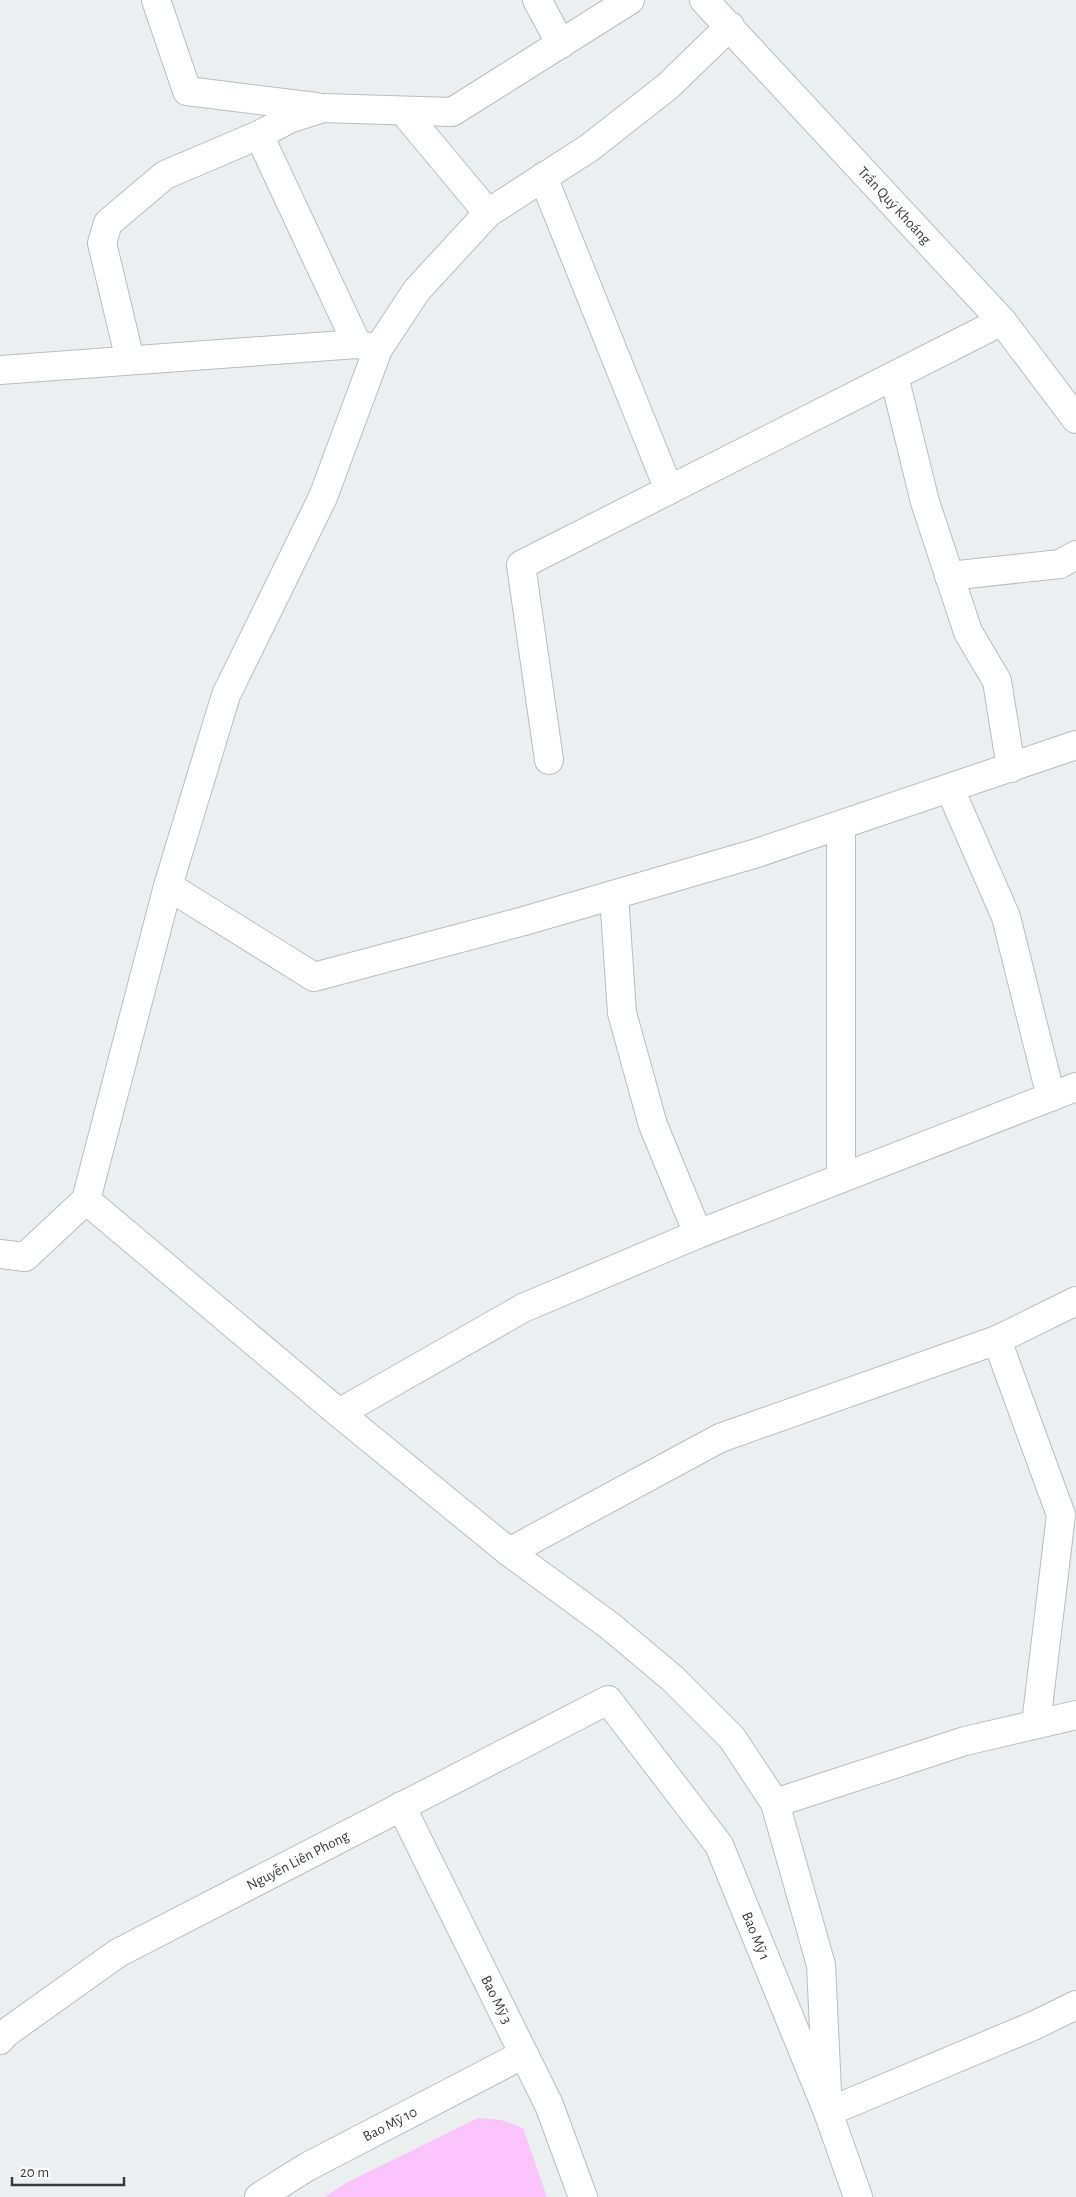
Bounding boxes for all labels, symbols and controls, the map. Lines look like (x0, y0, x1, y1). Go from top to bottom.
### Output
street label: Trần Quý Khoáng (855, 164, 934, 248)
street label: Nguyễn Liên Phong (244, 1828, 352, 1893)
street label: Bao Mỹ 1 (739, 1910, 772, 1962)
street label: Bao Mỹ 3 (478, 1973, 515, 2026)
street label: Bao Mỹ 10 (361, 2104, 420, 2145)
scale bar (12, 2154, 125, 2186)
text: 20 m (20, 2165, 49, 2180)

